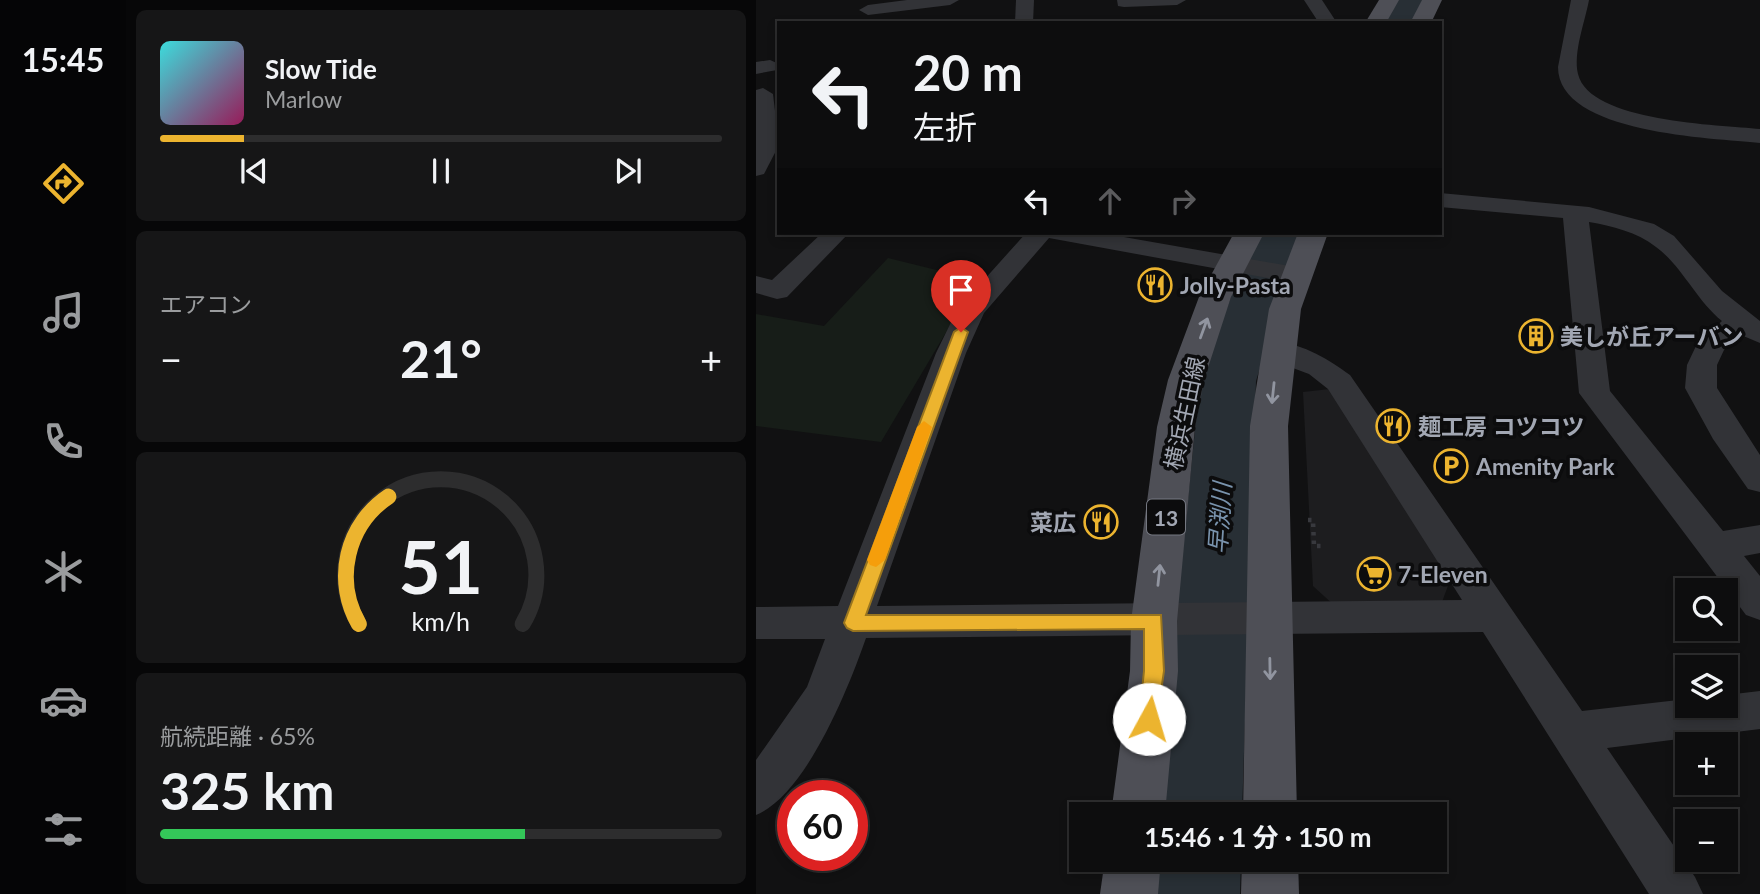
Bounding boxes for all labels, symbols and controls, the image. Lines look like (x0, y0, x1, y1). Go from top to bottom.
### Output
text: 15:45 (22, 40, 104, 79)
text: 20 m (913, 43, 1023, 101)
icon: left (798, 49, 889, 140)
text: Slow Tide (265, 53, 377, 85)
text: Marlow (265, 85, 342, 113)
text: 左折 (913, 107, 977, 146)
icon: previous (235, 152, 273, 190)
icon: pause (422, 152, 460, 190)
icon: next (609, 152, 647, 190)
icon: directions (39, 159, 88, 208)
icon: left (1018, 182, 1056, 220)
icon: ahead (1091, 182, 1129, 220)
icon: right (1164, 182, 1202, 220)
pin (931, 260, 991, 332)
restaurant icon: Jolly-Pasta (1136, 266, 1174, 304)
icon: arrive (942, 271, 980, 309)
place label: Jolly-Pasta (1180, 271, 1291, 299)
icon: music (39, 288, 88, 337)
text: エアコン (160, 290, 252, 318)
building icon: 美しが丘アーバン (1517, 317, 1555, 355)
one-way arrow (1198, 318, 1211, 339)
place label: 美しが丘アーバン (1560, 322, 1744, 350)
text: 21° (400, 327, 482, 389)
text: − (160, 336, 182, 382)
text: + (700, 336, 722, 382)
street label: 横浜生田線 (1158, 354, 1210, 472)
one-way arrow (1266, 381, 1279, 404)
restaurant icon: 麺工房 コツコツ (1374, 407, 1412, 445)
place label: 麺工房 コツコツ (1418, 412, 1585, 440)
icon: phone (39, 417, 88, 466)
parking icon: Amenity Park (1432, 447, 1470, 485)
place label: Amenity Park (1475, 452, 1615, 480)
water label: 早渕川 (1202, 478, 1236, 555)
road number: 13 (1147, 500, 1185, 534)
restaurant icon: 菜広 (1082, 503, 1120, 541)
place label: 菜広 (1030, 508, 1076, 536)
text: 51 (399, 522, 483, 610)
icon: climate (39, 547, 88, 596)
supermarket icon: 7-Eleven (1355, 555, 1393, 593)
place label: 7-Eleven (1398, 560, 1488, 588)
one-way arrow (1152, 564, 1165, 587)
map controls (1675, 578, 1738, 872)
button: search (1675, 578, 1738, 641)
text: km/h (412, 605, 470, 635)
button: layers (1675, 655, 1738, 718)
one-way arrow (1263, 658, 1276, 681)
icon: car (39, 676, 88, 725)
position arrow (1112, 682, 1186, 756)
text: 航続距離 · 65% (160, 722, 315, 750)
button: + (1675, 732, 1738, 795)
text: 325 km (160, 759, 334, 821)
speed limit sign: 60 (777, 780, 868, 871)
icon: filters (39, 805, 88, 854)
button: − (1675, 809, 1738, 872)
text: 15:46 · 1 分 · 150 m (1144, 821, 1372, 853)

